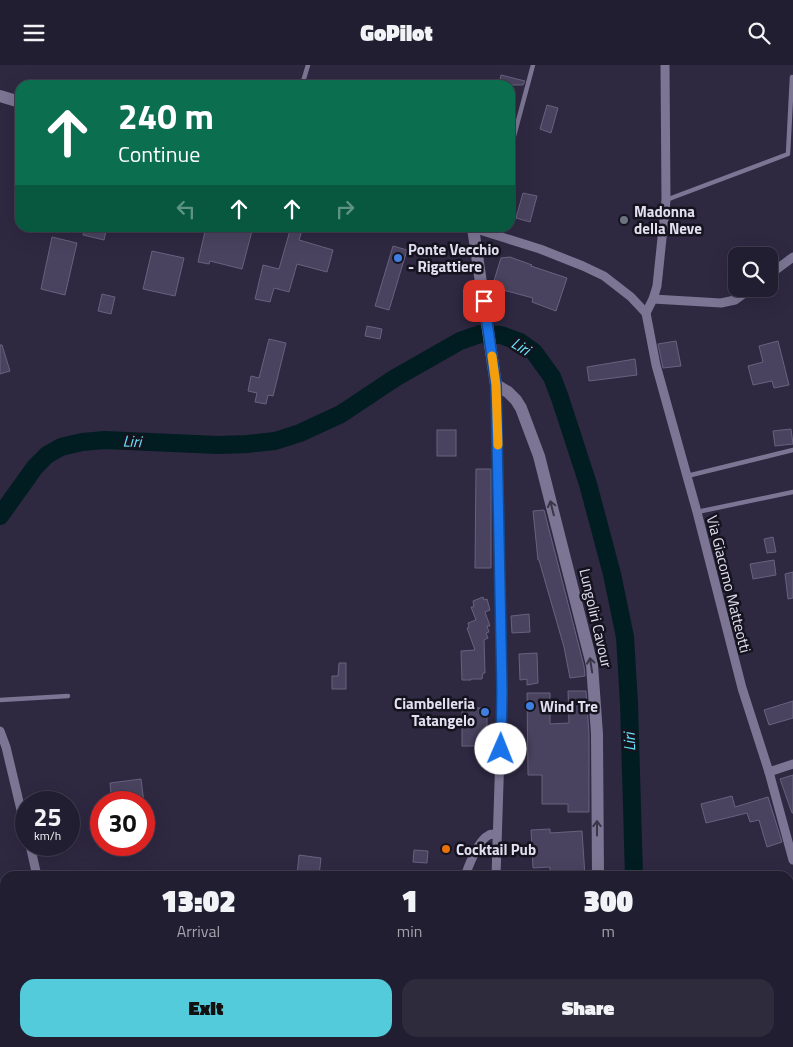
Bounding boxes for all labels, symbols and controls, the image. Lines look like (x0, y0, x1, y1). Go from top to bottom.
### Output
text: GoPilot (360, 16, 433, 50)
icon: menu (20, 19, 48, 47)
icon: search (745, 19, 773, 47)
text: 240 m (118, 89, 214, 143)
icon: ahead (35, 100, 100, 165)
text: Continue (118, 137, 200, 171)
icon: left (172, 195, 200, 223)
icon: ahead (225, 195, 253, 223)
icon: ahead (278, 195, 306, 223)
icon: right (331, 195, 359, 223)
place label: Madonna della Neve (634, 200, 702, 240)
marker: Madonna della Neve (618, 214, 630, 226)
place label: Ponte Vecchio - Rigattiere (408, 238, 499, 278)
map controls (728, 247, 778, 297)
button: search (728, 247, 778, 297)
marker: Ponte Vecchio - Rigattiere (392, 252, 404, 264)
pin (463, 280, 505, 322)
icon: arrive (470, 287, 498, 315)
water label: Liri (507, 331, 537, 362)
water label: Liri (122, 429, 144, 454)
one-way arrow (547, 500, 556, 516)
street label: Via Giacomo Matteotti (701, 513, 757, 655)
street label: Lungoliri Cavour (573, 566, 619, 670)
one-way arrow (586, 658, 596, 674)
place label: Ciambelleria Tatangelo (394, 692, 475, 732)
place label: Wind Tre (540, 695, 598, 718)
marker: Wind Tre (524, 700, 536, 712)
marker: Ciambelleria Tatangelo (479, 706, 491, 718)
position arrow (474, 722, 526, 774)
water label: Liri (617, 731, 641, 752)
speed limit sign: 30 (90, 791, 155, 856)
text: 25 (33, 798, 62, 836)
one-way arrow (592, 820, 602, 836)
text: km/h (34, 826, 61, 845)
place label: Cocktail Pub (456, 838, 536, 861)
marker: Cocktail Pub (440, 843, 452, 855)
text: 13:02 (161, 878, 236, 924)
text: 1 (401, 878, 418, 924)
text: 300 (583, 878, 633, 924)
text: Arrival (177, 919, 220, 943)
text: min (397, 919, 422, 943)
text: m (601, 919, 615, 943)
button: Exit (20, 979, 392, 1037)
button: Share (402, 979, 774, 1037)

